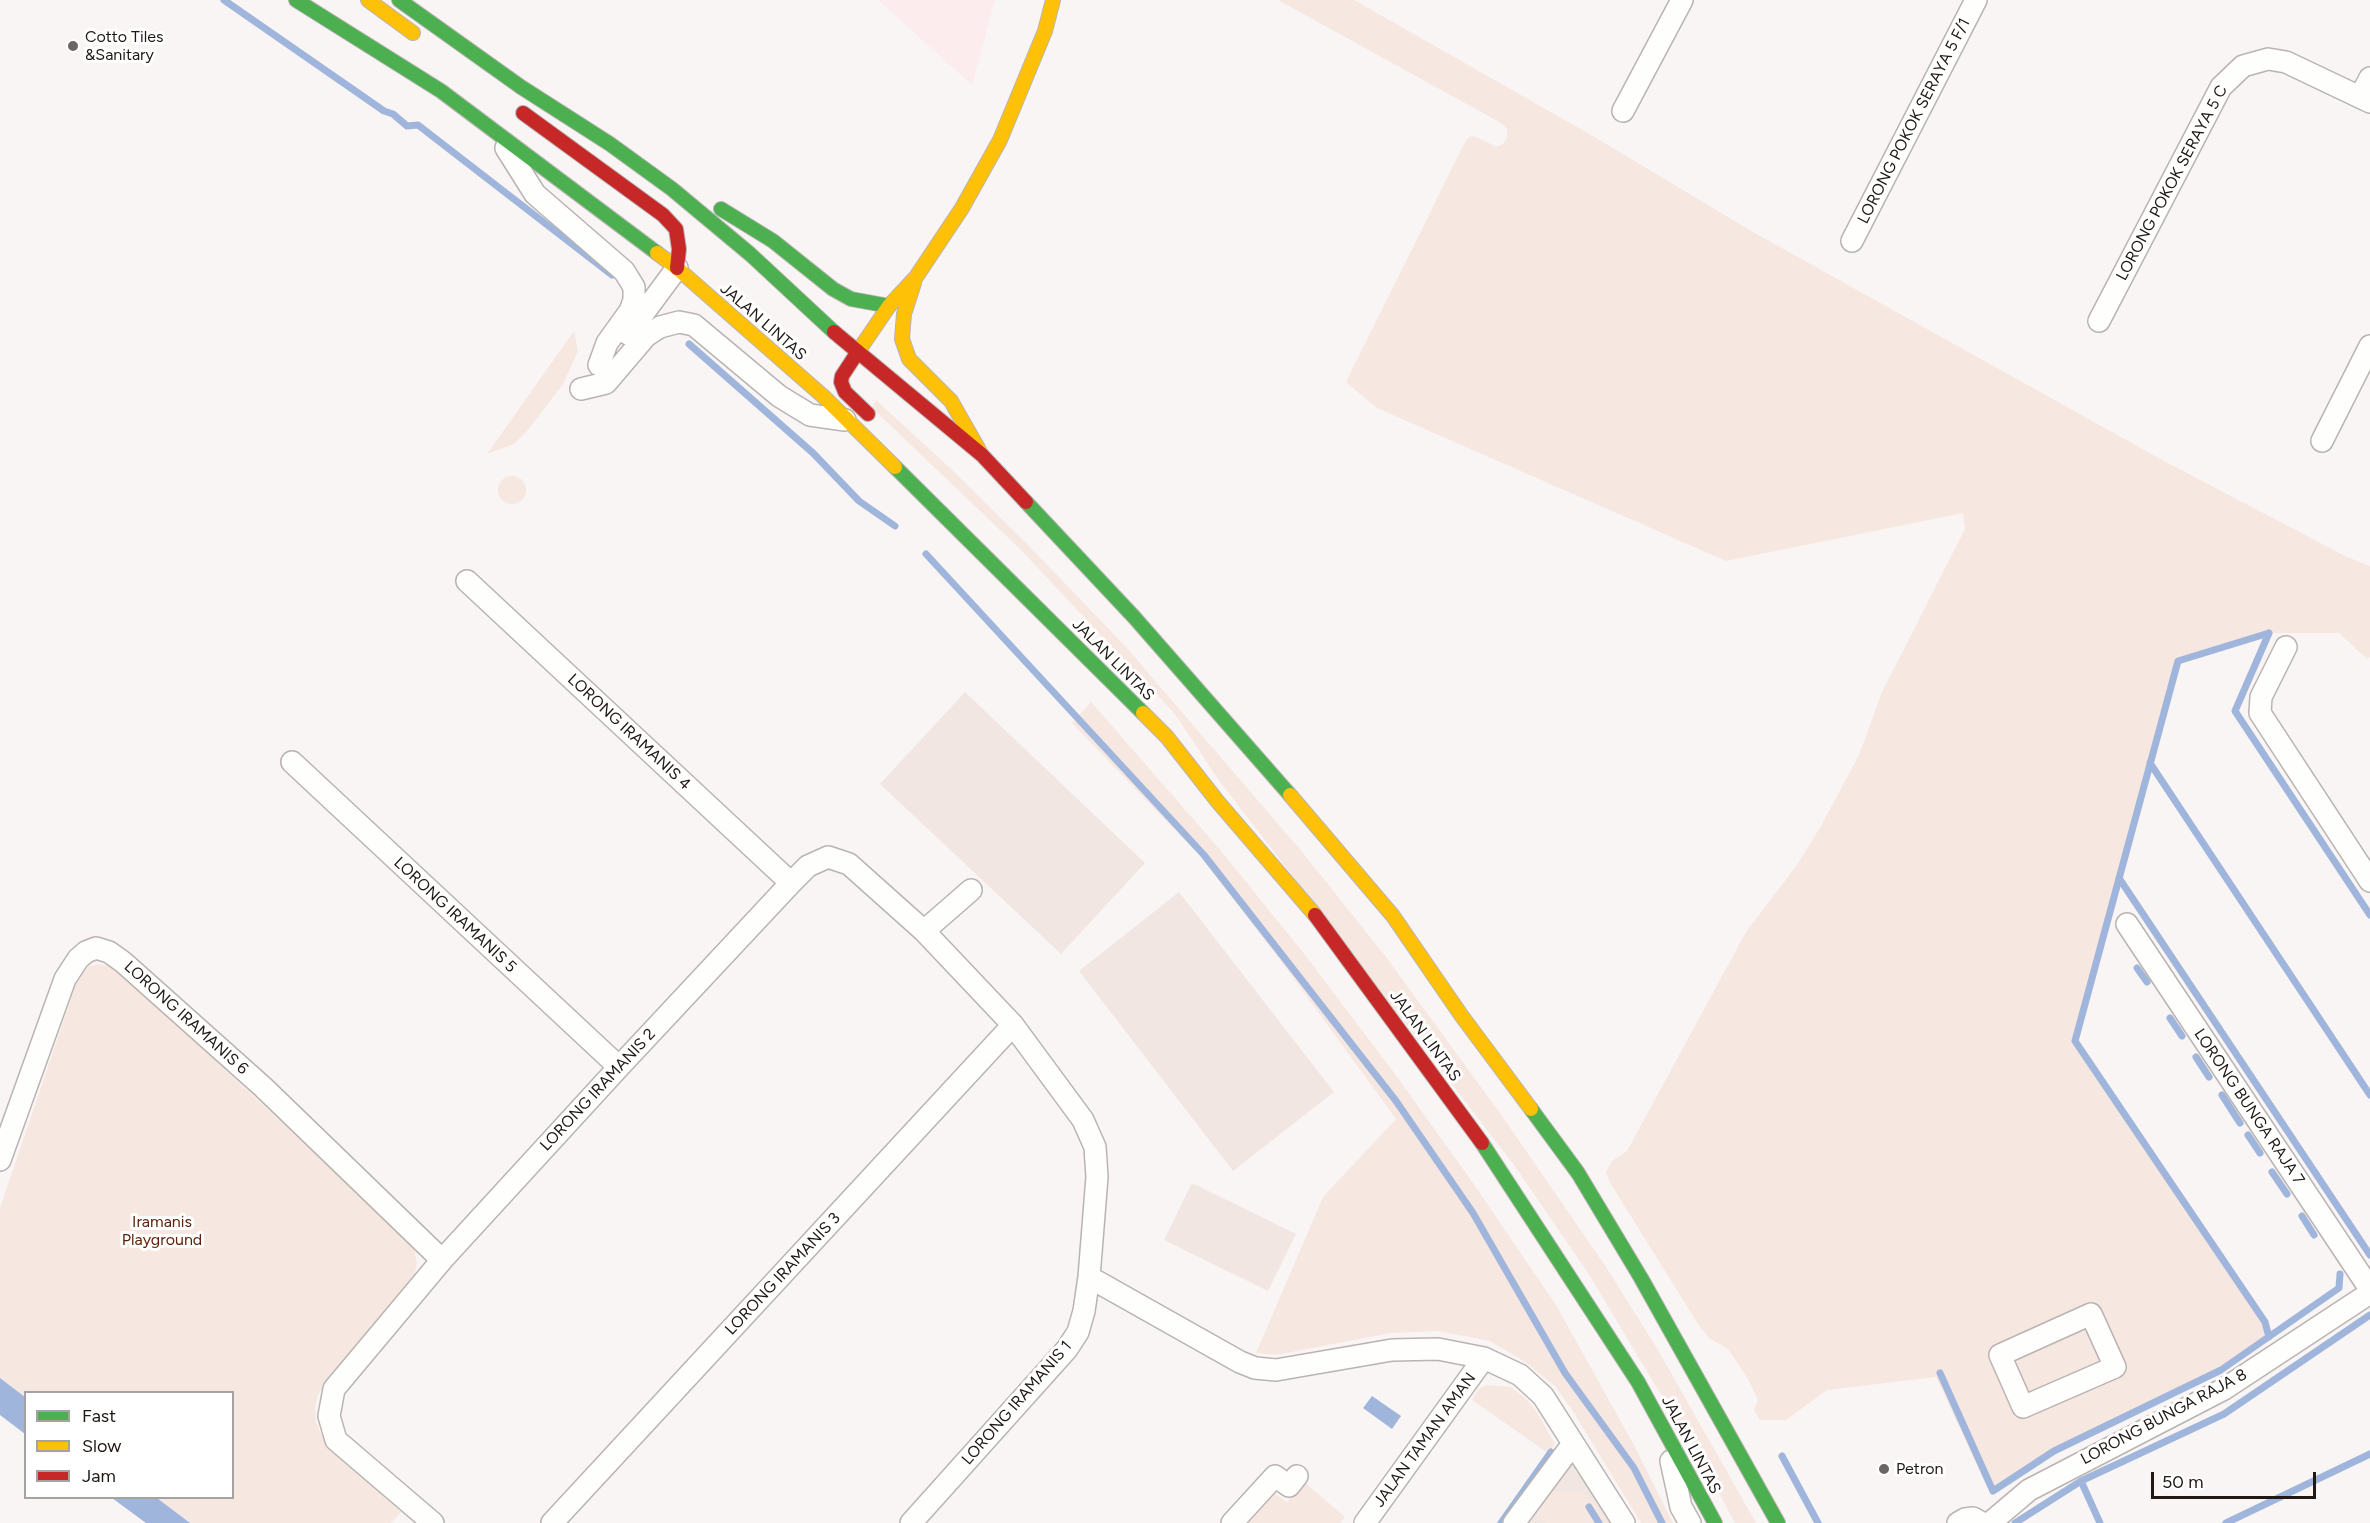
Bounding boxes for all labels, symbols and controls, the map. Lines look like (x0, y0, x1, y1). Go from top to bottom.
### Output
street label: LORONG POKOK SERAYA 5 F/1 (1854, 15, 1974, 227)
place label: Cotto Tiles &Sanitary (85, 27, 163, 65)
marker: Cotto Tiles &Sanitary (66, 39, 80, 53)
street label: LORONG POKOK SERAYA 5 C (2112, 82, 2232, 284)
street label: JALAN LINTAS (716, 279, 810, 365)
street label: JALAN LINTAS (1068, 615, 1158, 705)
street label: LORONG IRAMANIS 4 (563, 670, 695, 794)
street label: LORONG IRAMANIS 5 (390, 853, 520, 977)
street label: LORONG IRAMANIS 6 (120, 957, 252, 1079)
street label: JALAN LINTAS (1385, 987, 1465, 1085)
street label: LORONG IRAMANIS 2 (536, 1025, 660, 1155)
street label: LORONG BUNGA RAJA 7 (2190, 1025, 2308, 1189)
street label: LORONG IRAMANIS 3 (721, 1209, 845, 1339)
park label: Iramanis Playground (122, 1212, 202, 1250)
street label: LORONG IRAMANIS 1 (958, 1337, 1076, 1469)
street label: LORONG BUNGA RAJA 8 (2078, 1365, 2250, 1469)
street label: JALAN TAMAN AMAN (1370, 1369, 1480, 1511)
legend (24, 1391, 234, 1499)
street label: JALAN LINTAS (1657, 1393, 1725, 1497)
text: Fast (82, 1405, 116, 1427)
text: Slow (82, 1435, 121, 1457)
place label: Petron (1896, 1459, 1944, 1479)
scale bar (2154, 1460, 2319, 1498)
marker: Petron (1877, 1462, 1891, 1476)
text: Jam (82, 1465, 116, 1487)
text: 50 m (2162, 1471, 2204, 1493)

